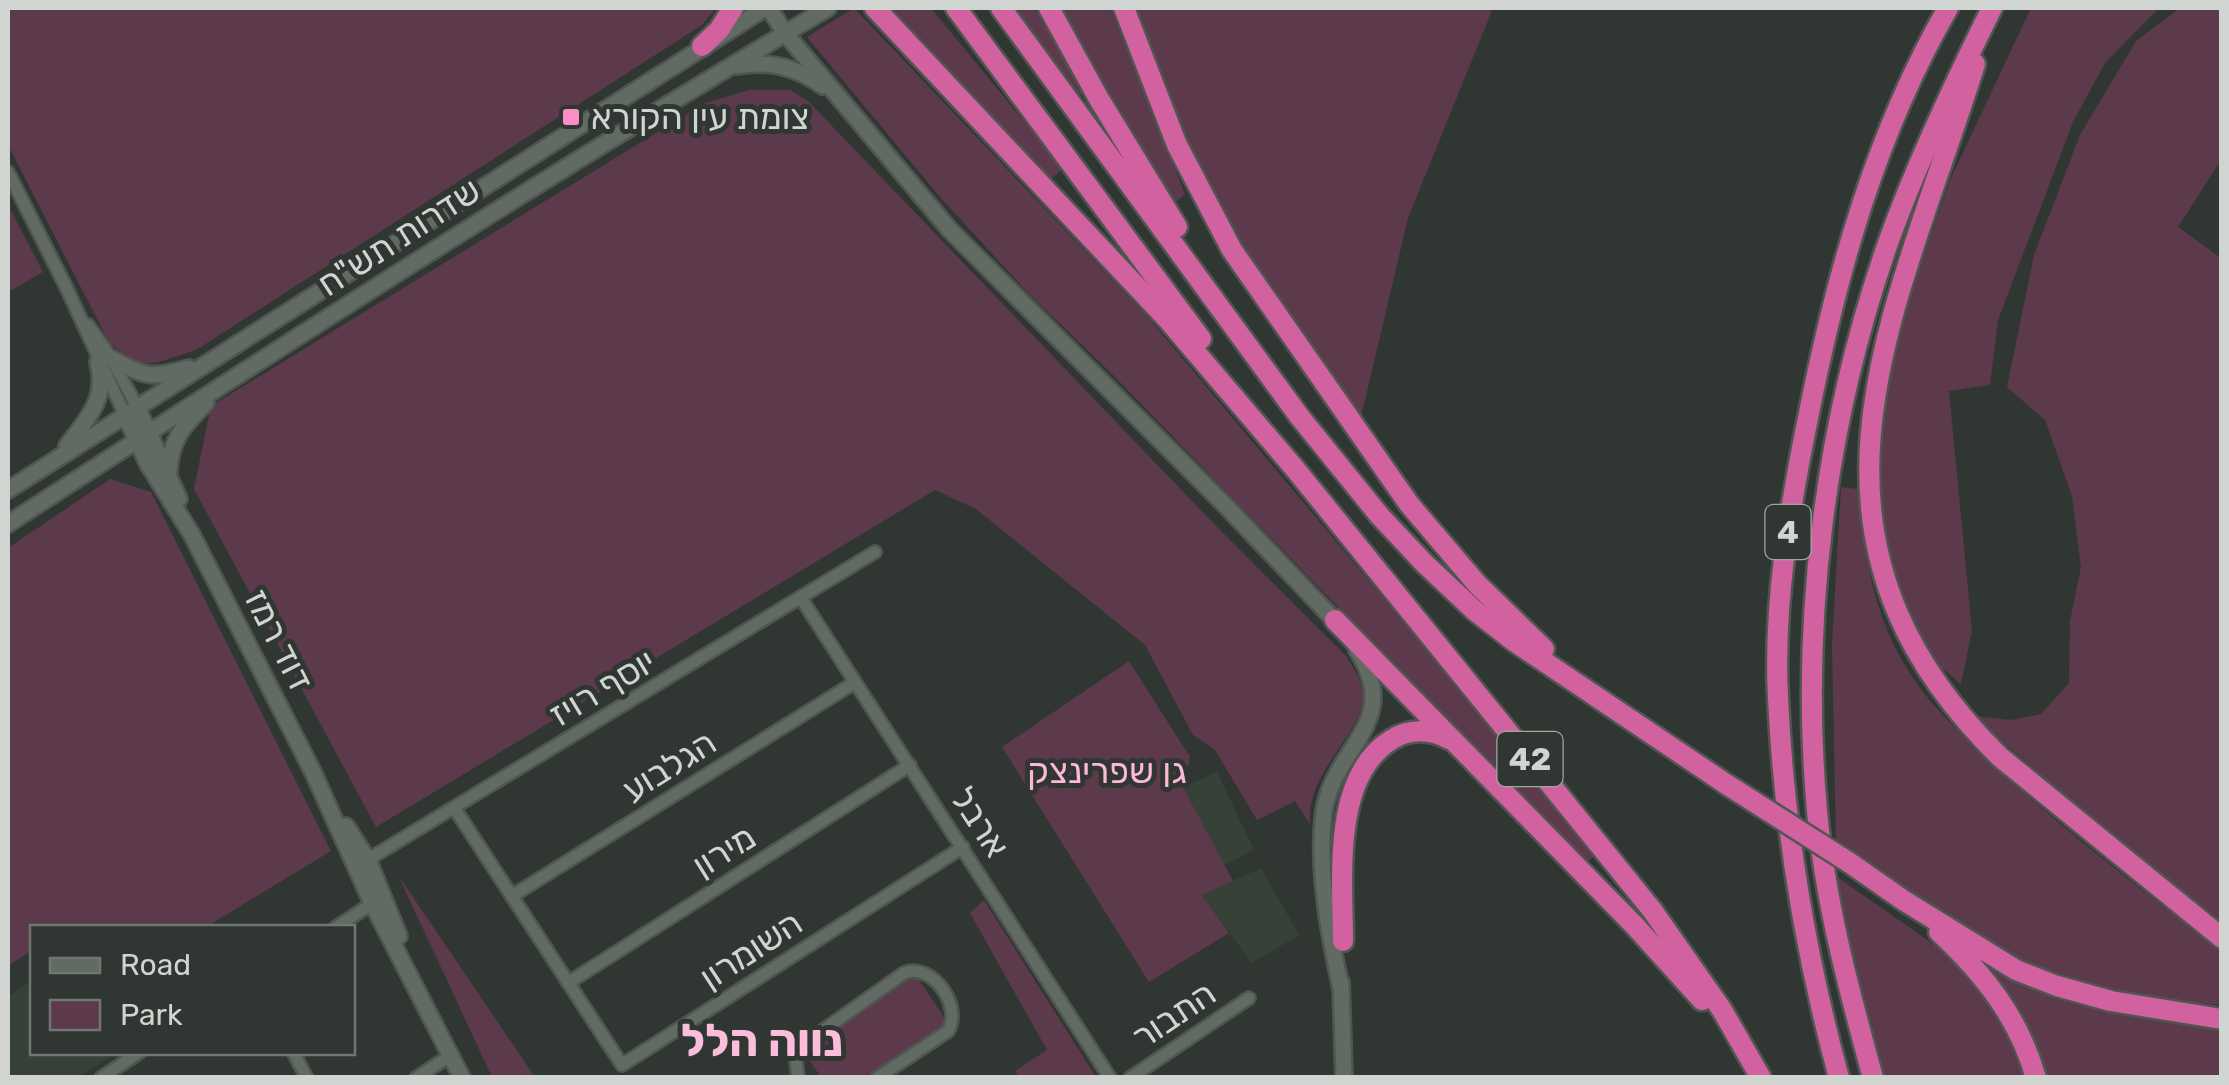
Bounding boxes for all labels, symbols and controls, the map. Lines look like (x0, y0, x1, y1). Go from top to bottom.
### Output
place label: צומת עין הקורא (591, 96, 809, 138)
marker: צומת עין הקורא (560, 106, 582, 128)
street label: שדרות תש"ח (310, 169, 488, 305)
road number: 4 (1766, 505, 1810, 559)
street label: דוד רמז (236, 582, 322, 698)
street label: יוסף רויז (541, 640, 663, 736)
street label: הגלבוע (614, 721, 724, 811)
road number: 42 (1498, 732, 1562, 786)
park label: גן שפרינצק (1027, 750, 1187, 792)
street label: ארבל (942, 779, 1018, 865)
street label: מירון (685, 816, 763, 886)
street label: השומרון (692, 902, 810, 998)
legend (30, 925, 355, 1055)
text: Road (120, 947, 191, 983)
street label: התבור (1124, 972, 1224, 1058)
text: Park (120, 997, 183, 1033)
district label: נווה הלל (681, 1014, 843, 1067)

